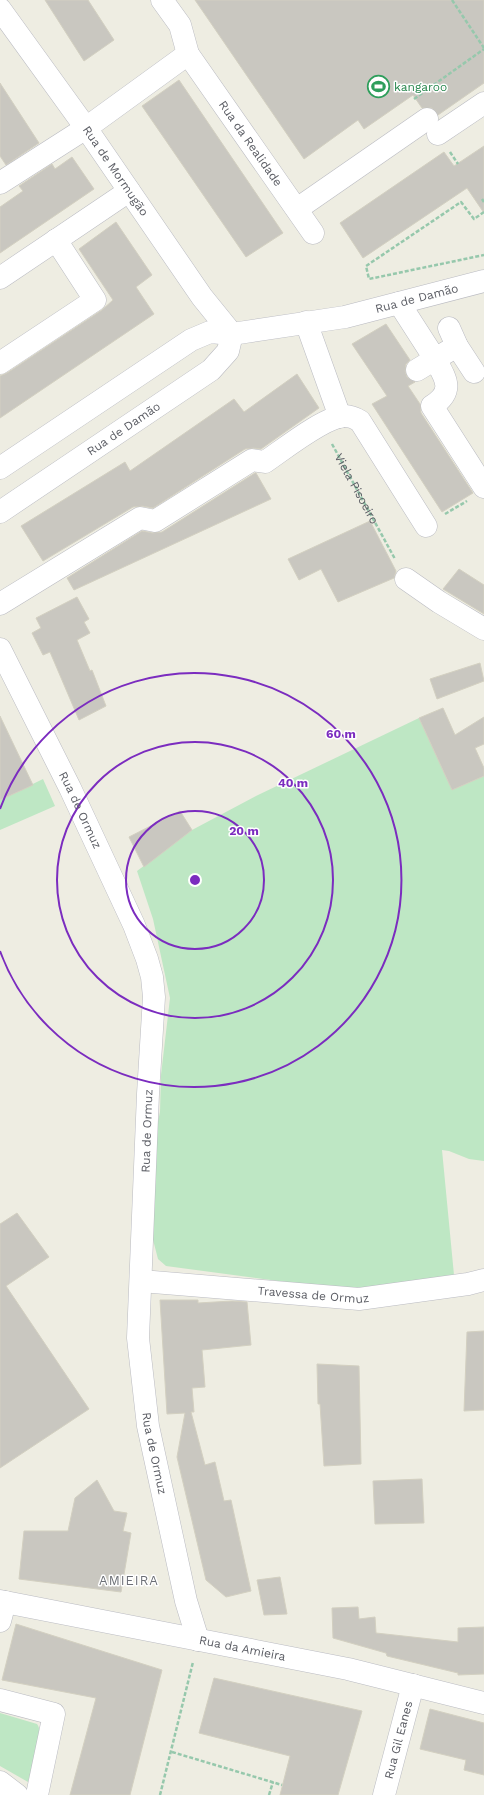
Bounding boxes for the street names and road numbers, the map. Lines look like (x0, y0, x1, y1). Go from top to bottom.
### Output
street label: Rua da Realidade (216, 98, 285, 189)
street label: Rua de Mormugão (80, 123, 151, 219)
street label: Rua de Damão (374, 281, 460, 316)
street label: Rua de Damão (84, 399, 163, 458)
street label: Viela Pisoeiro (332, 451, 381, 526)
street label: Rua de Ormuz (56, 769, 104, 851)
street label: Rua de Ormuz (139, 1089, 155, 1173)
street label: Travessa de Ormuz (257, 1284, 370, 1306)
street label: Rua de Ormuz (139, 1412, 170, 1496)
street label: Rua da Amieira (198, 1633, 287, 1664)
street label: Rua Gil Eanes (382, 1699, 416, 1780)

